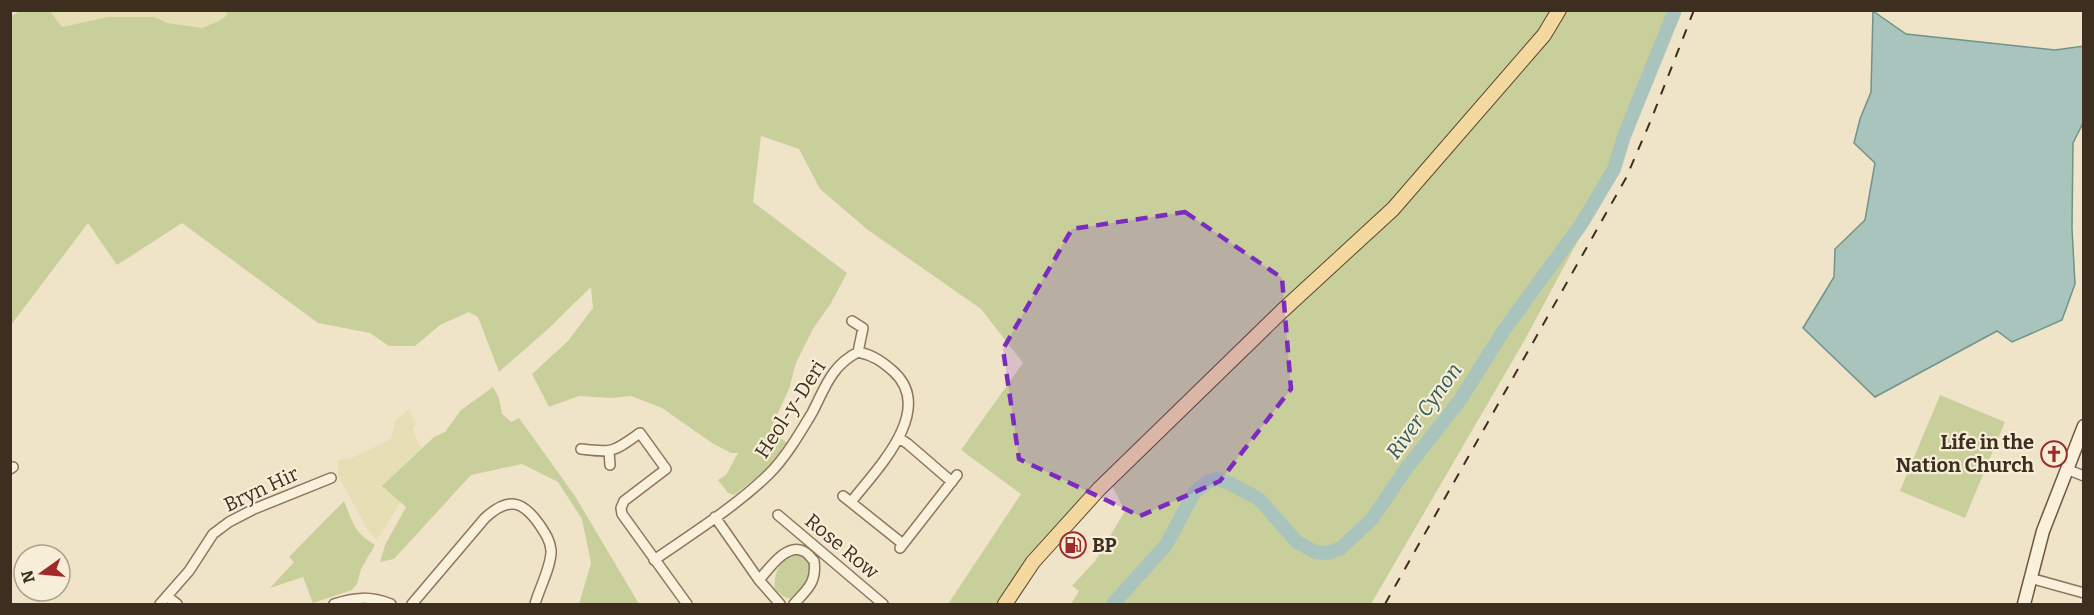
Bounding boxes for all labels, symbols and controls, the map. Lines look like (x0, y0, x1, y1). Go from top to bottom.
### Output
street label: Heol-y-Deri (750, 356, 831, 462)
water label: River Cynon (1380, 358, 1468, 464)
place label: Life in the Nation Church (1896, 430, 2034, 477)
church icon: Life in the Nation Church (2039, 439, 2069, 469)
street label: Bryn Hir (220, 461, 302, 517)
street label: Rose Row (800, 508, 884, 584)
fuel station icon: BP (1058, 530, 1088, 560)
place label: BP (1092, 533, 1117, 557)
north arrow (12, 543, 72, 603)
text: N (17, 568, 39, 585)

